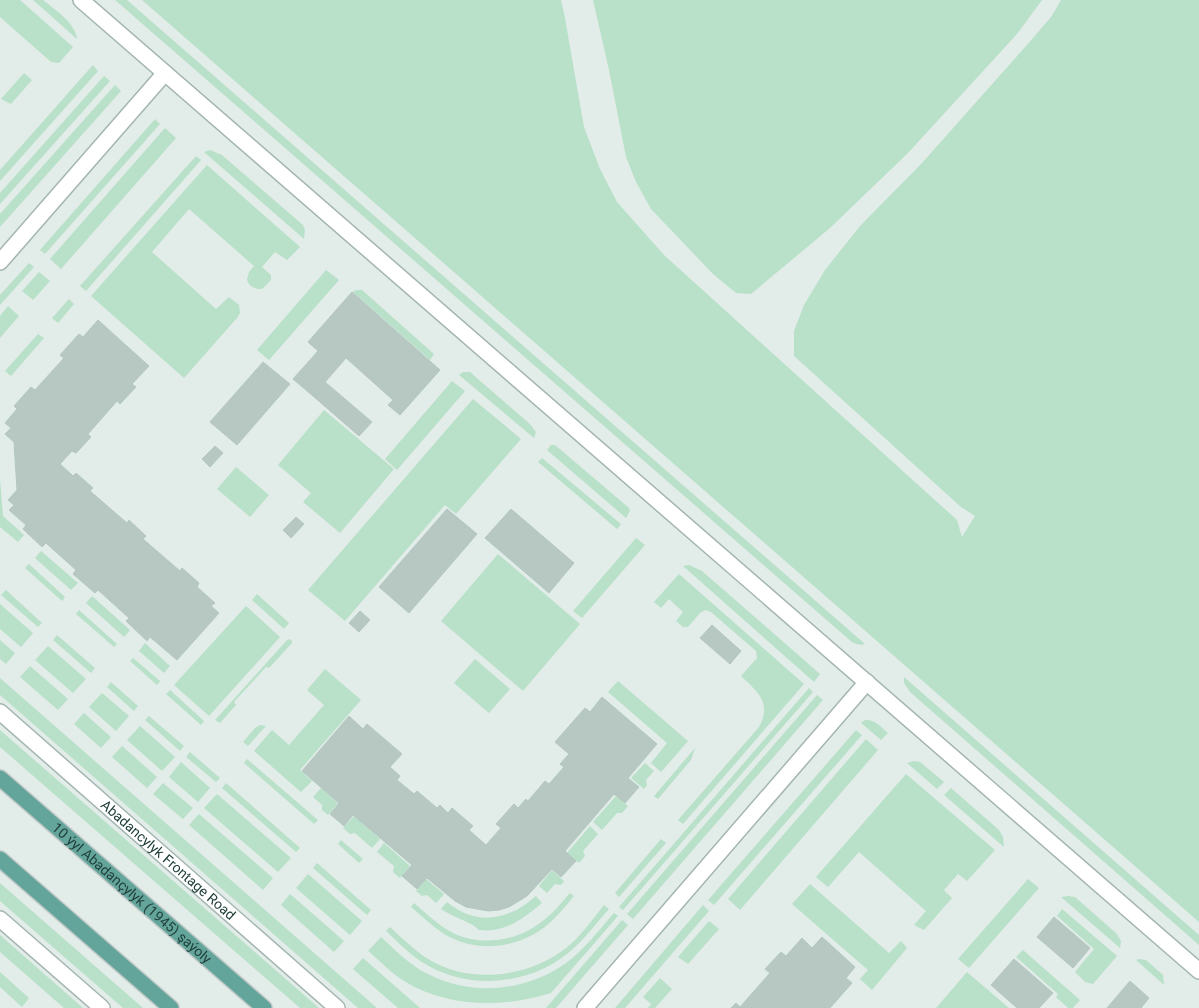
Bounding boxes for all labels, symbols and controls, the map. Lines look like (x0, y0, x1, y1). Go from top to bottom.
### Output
street label: Abadancylyk Frontage Road (98, 797, 239, 923)
street label: 10 ýyl Abadançylyk (1945) şaýoly (49, 819, 215, 967)

